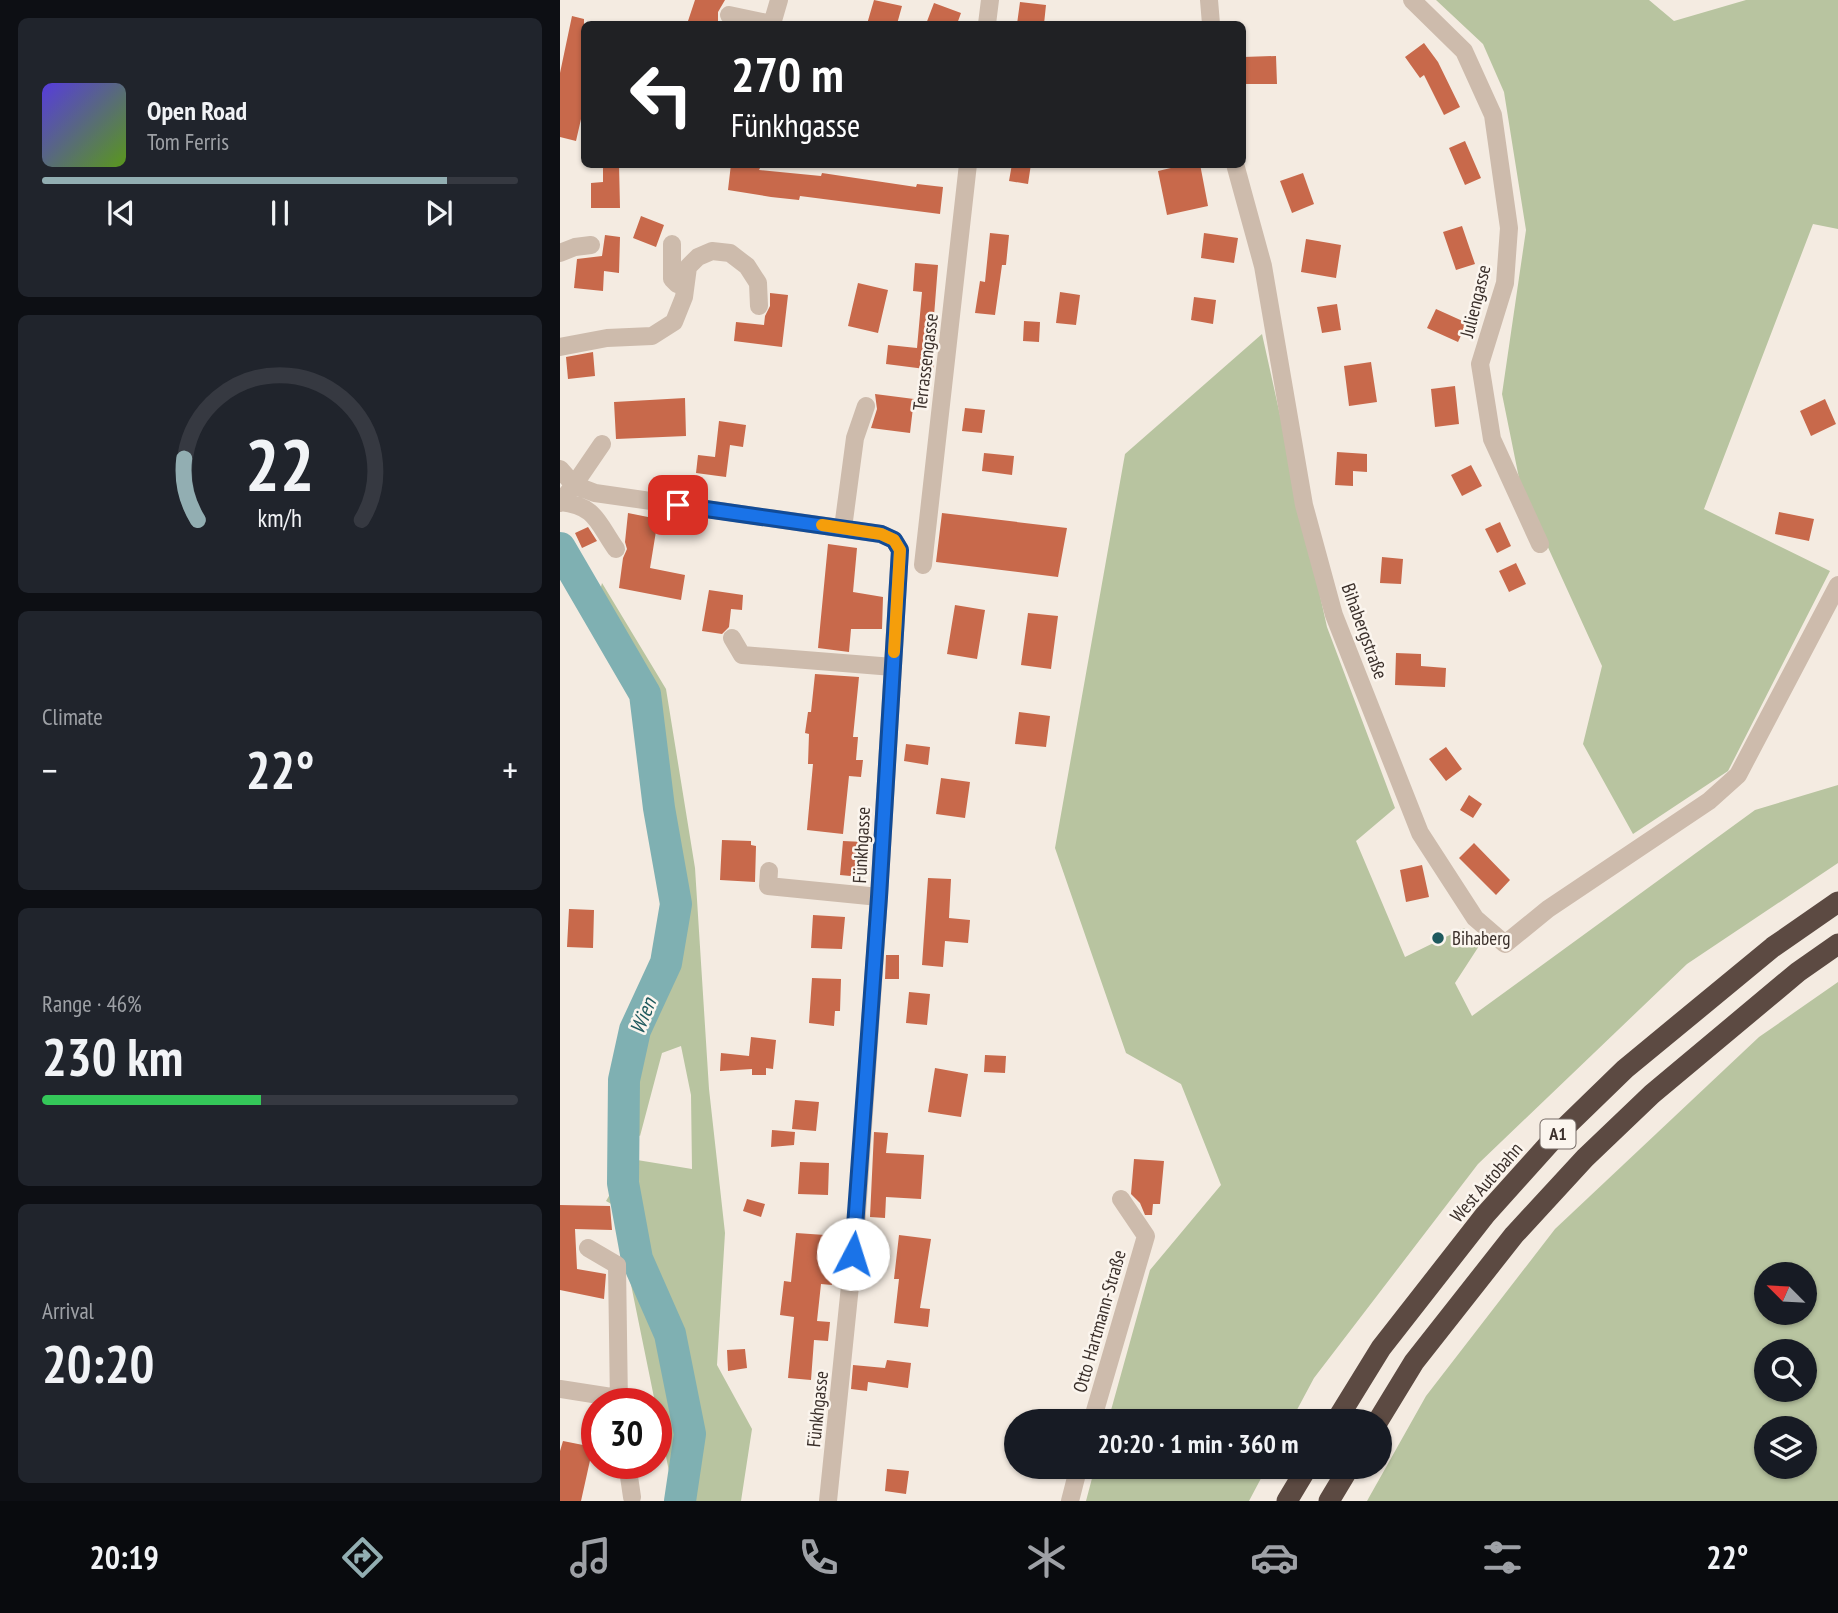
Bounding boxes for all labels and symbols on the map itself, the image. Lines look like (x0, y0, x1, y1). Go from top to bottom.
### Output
street label: Juliengasse (1454, 262, 1496, 341)
street label: Terrassengasse (907, 312, 943, 412)
pin (648, 475, 708, 535)
street label: Bihabergstraße (1337, 580, 1393, 682)
street label: Fünkhgasse (847, 806, 875, 884)
place label: Bihaberg (1452, 926, 1511, 950)
marker: Bihaberg (1430, 930, 1446, 946)
water label: Wien (623, 992, 663, 1038)
road number: A1 (1541, 1120, 1576, 1148)
street label: West Autobahn (1445, 1137, 1527, 1227)
position arrow (816, 1217, 890, 1291)
street label: Otto Hartmann-Straße (1067, 1247, 1131, 1395)
north arrow (1754, 1262, 1816, 1325)
street label: Fünkhgasse (801, 1369, 833, 1448)
speed limit sign: 30 (581, 1388, 672, 1479)

